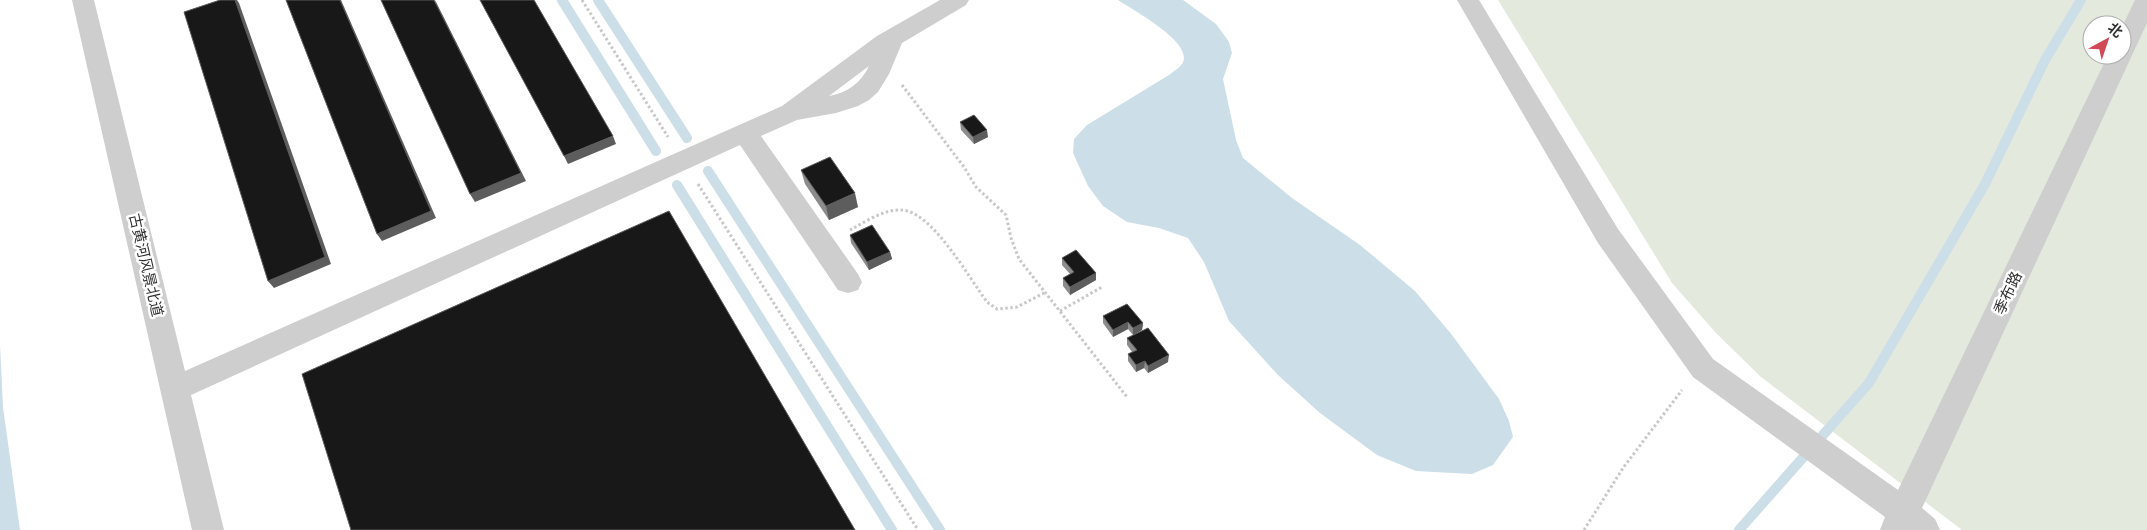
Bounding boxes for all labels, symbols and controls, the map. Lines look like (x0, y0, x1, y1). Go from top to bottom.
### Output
north arrow (2082, 15, 2132, 65)
text: 北 (2105, 19, 2126, 41)
street label: 古黄河风景北道 (125, 212, 167, 318)
street label: 季布路 (1990, 269, 2026, 317)

